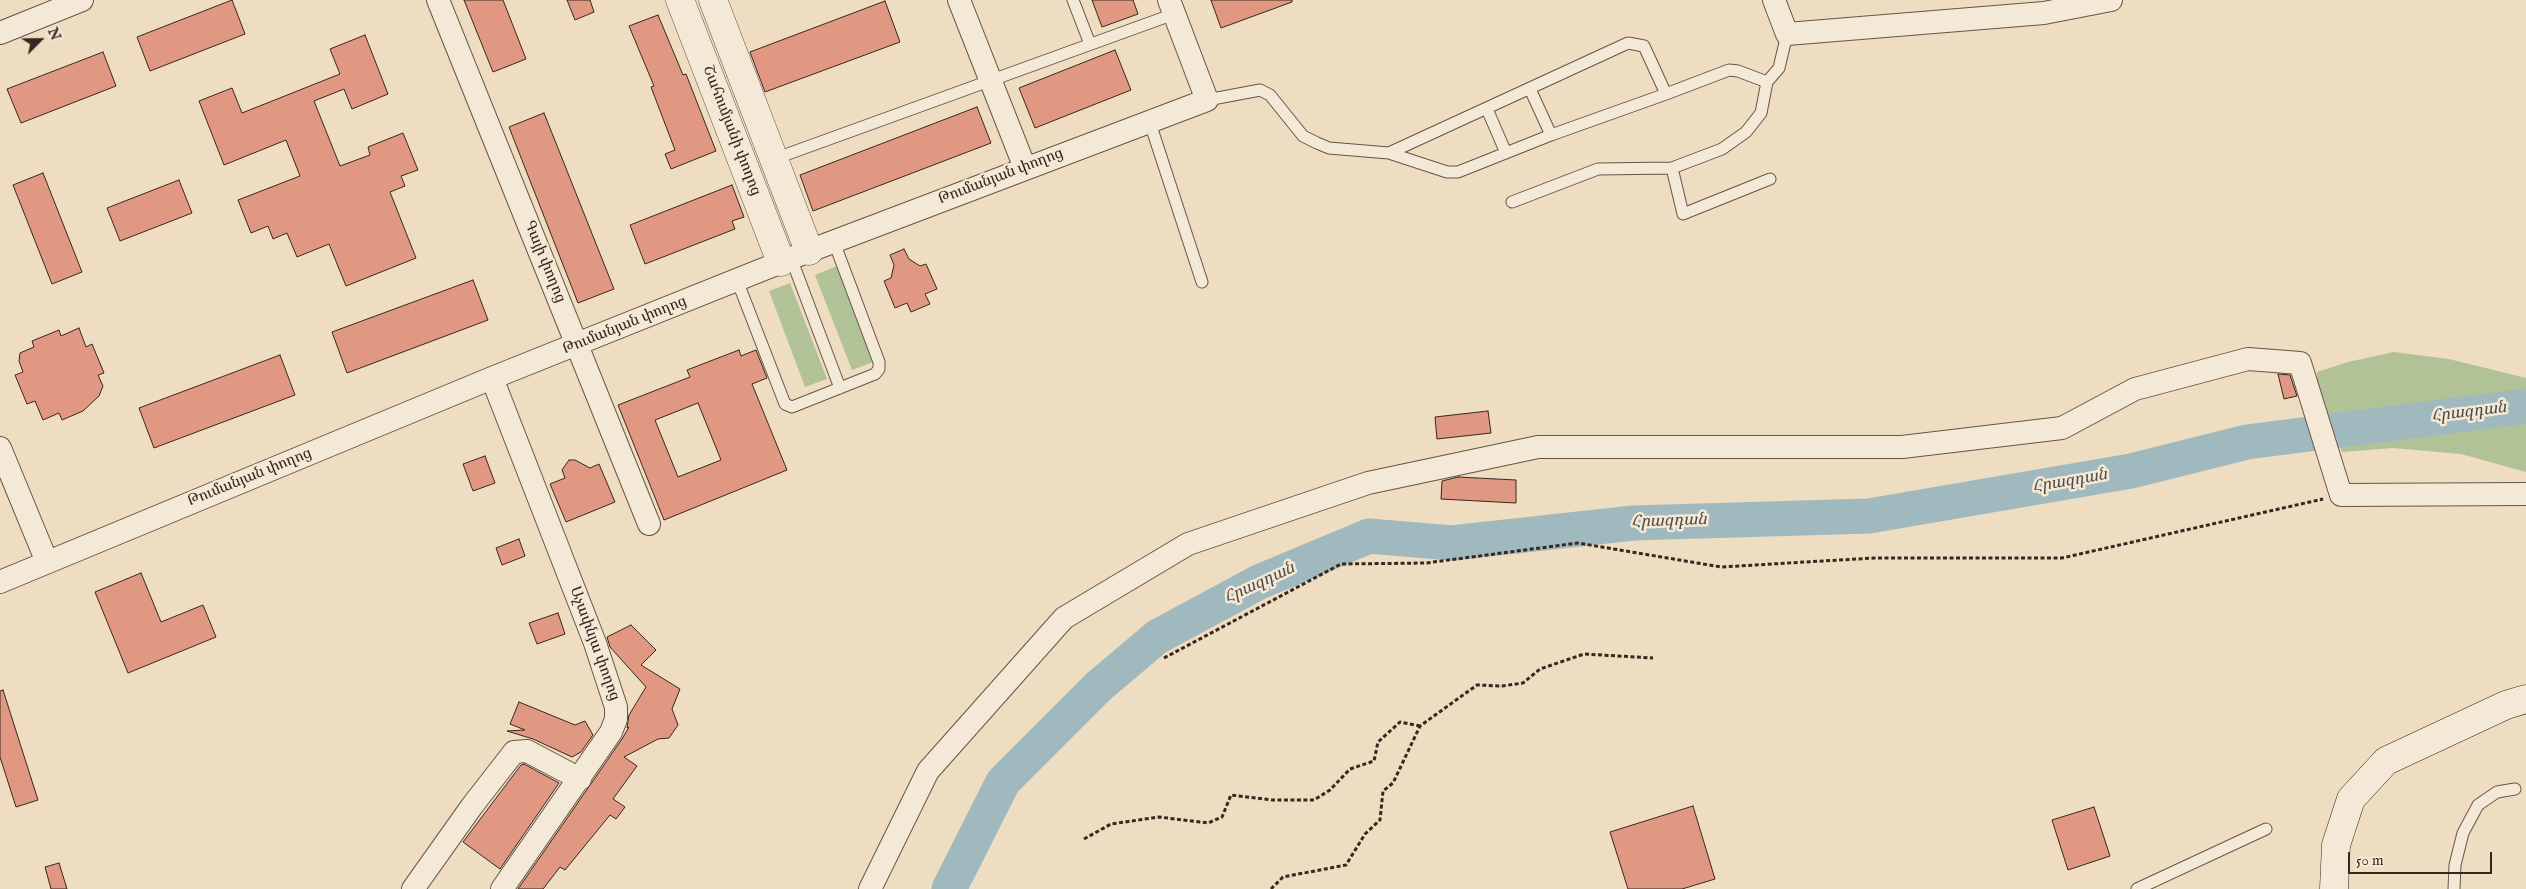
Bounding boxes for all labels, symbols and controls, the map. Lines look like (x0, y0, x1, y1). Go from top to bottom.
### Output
north arrow (15, 15, 65, 65)
text: N (43, 25, 64, 43)
street label: Շահումյանի փողոց (698, 63, 764, 199)
street label: Թումանյան փողոց (936, 145, 1066, 209)
street label: Գայի փողոց (519, 218, 569, 306)
street label: Թումանյան փողոց (560, 293, 690, 359)
water label: Հրազդան (2431, 399, 2507, 427)
street label: Թումանյան փողոց (185, 445, 315, 511)
water label: Հրազդան (2031, 466, 2109, 498)
water label: Հրազդան (1631, 511, 1707, 533)
water label: Հրազդան (1222, 559, 1298, 609)
street label: Աչափնյա փողոց (565, 584, 623, 704)
scale bar (2351, 842, 2495, 874)
text: 50 m (2356, 851, 2384, 870)

